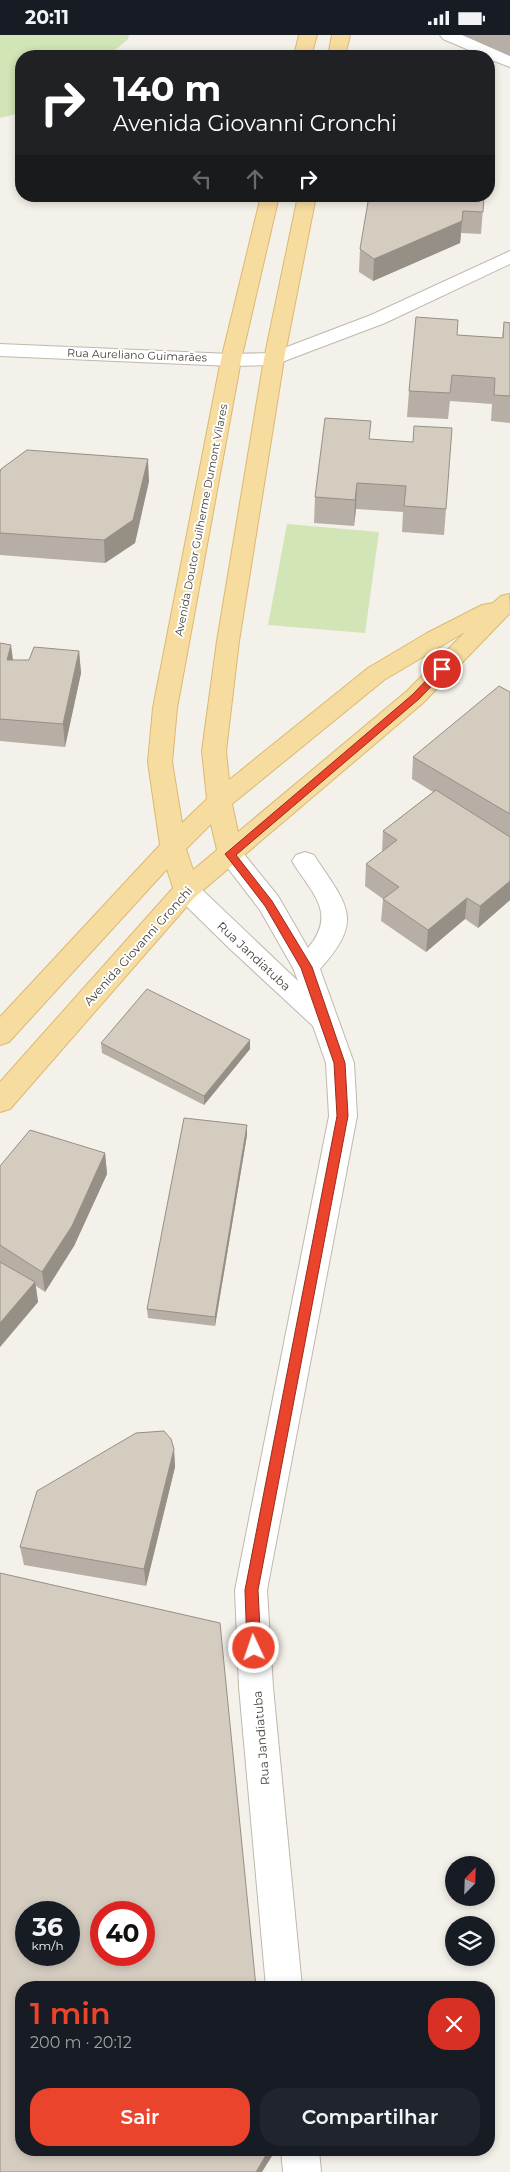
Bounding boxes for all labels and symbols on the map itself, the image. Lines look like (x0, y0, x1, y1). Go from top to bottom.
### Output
street label: Rua Aureliano Guimarães (67, 346, 208, 364)
street label: Avenida Doutor Guilherme Dumont Vilares (172, 402, 231, 637)
pin (421, 648, 463, 690)
street label: Avenida Giovanni Gronchi (81, 883, 195, 1009)
street label: Rua Jandiatuba (214, 918, 294, 994)
position arrow (227, 1621, 279, 1673)
street label: Rua Jandiatuba (249, 1690, 273, 1786)
north arrow (445, 1856, 495, 1906)
speed limit sign: 40 (90, 1901, 155, 1966)

